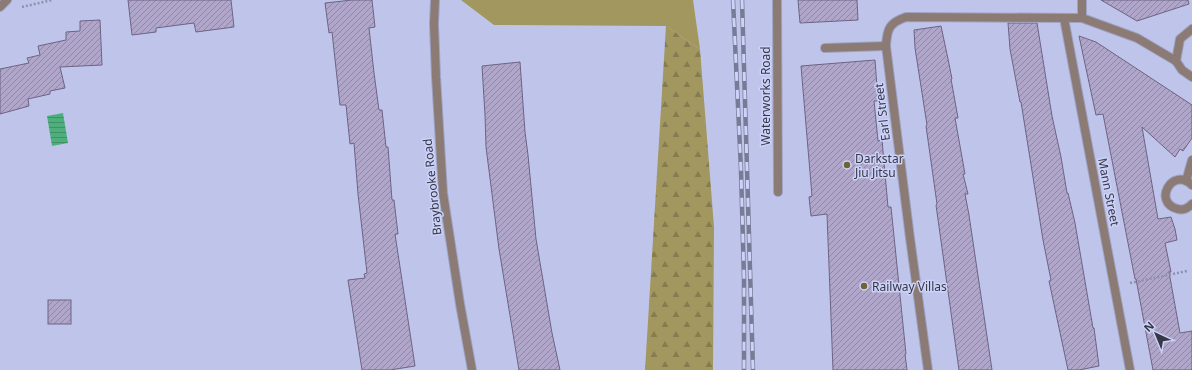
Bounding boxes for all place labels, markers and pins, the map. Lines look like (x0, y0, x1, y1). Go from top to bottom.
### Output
place label: Darkstar Jiu Jitsu (854, 150, 904, 181)
marker: Darkstar Jiu Jitsu (842, 160, 852, 170)
place label: Railway Villas (872, 278, 947, 295)
marker: Railway Villas (859, 281, 869, 291)

